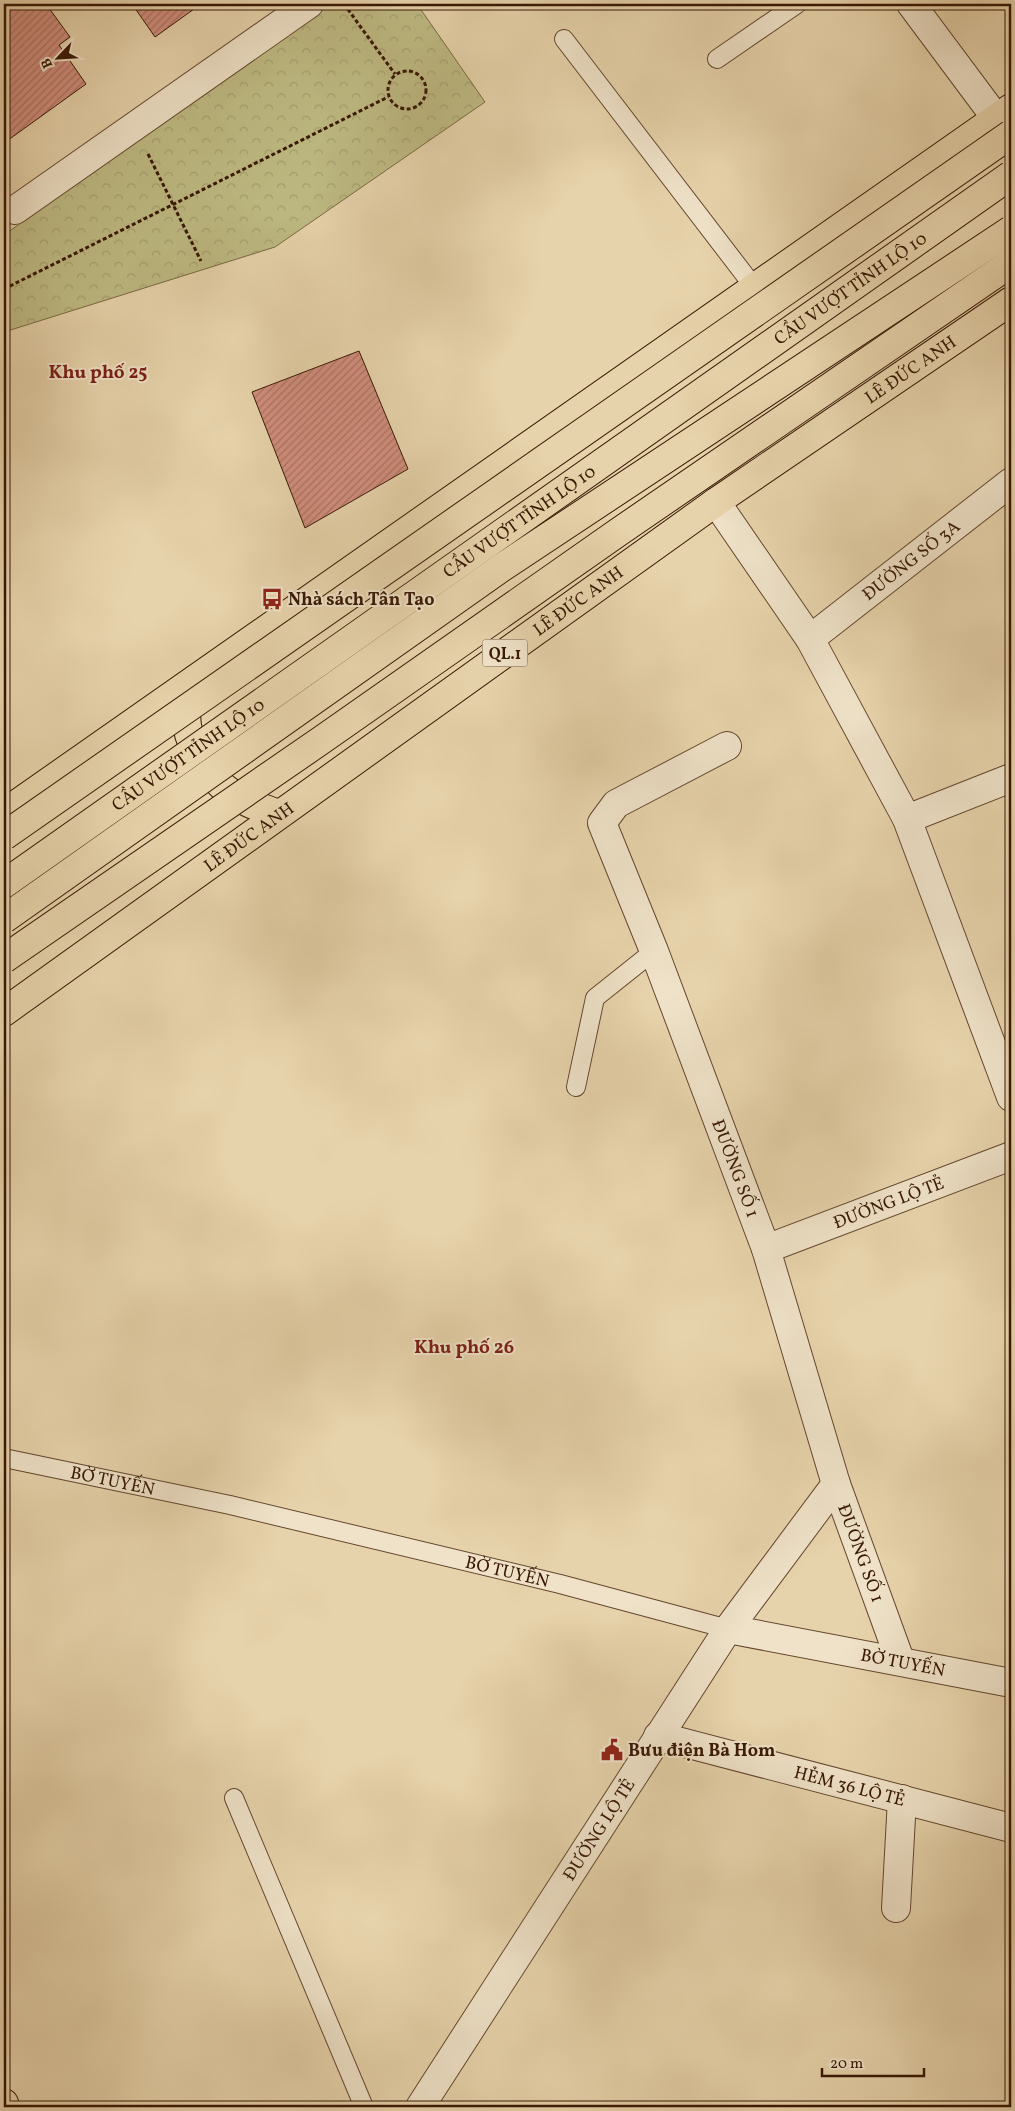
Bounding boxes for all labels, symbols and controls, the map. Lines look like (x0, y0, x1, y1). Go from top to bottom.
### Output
north arrow (32, 32, 82, 82)
text: B (37, 55, 58, 71)
street label: CẦU VƯỢT TỈNH LỘ 10 (770, 227, 933, 352)
street label: LÊ ĐỨC ANH (860, 331, 962, 411)
district label: Khu phố 25 (49, 360, 147, 386)
street label: CẦU VƯỢT TỈNH LỘ 10 (438, 460, 602, 585)
street label: ĐƯỜNG SỐ 3A (857, 515, 966, 608)
street label: LÊ ĐỨC ANH (529, 561, 629, 643)
bus stop icon: Nhà sách Tân Tạo (259, 586, 285, 612)
place label: Nhà sách Tân Tạo (288, 588, 434, 613)
road number: QL.1 (482, 640, 528, 666)
street label: CẦU VƯỢT TỈNH LỘ 10 (107, 693, 271, 818)
street label: LÊ ĐỨC ANH (199, 797, 300, 879)
street label: ĐƯỜNG SỐ 1 (704, 1116, 764, 1221)
street label: ĐƯỜNG LỘ TẺ (830, 1171, 948, 1236)
district label: Khu phố 26 (414, 1335, 514, 1361)
street label: BỜ TUYẾN (68, 1461, 157, 1503)
street label: ĐƯỜNG SỐ 1 (830, 1501, 889, 1606)
street label: BỜ TUYẾN (462, 1551, 552, 1595)
street label: BỜ TUYẾN (858, 1644, 947, 1684)
public building icon: Bưu điện Bà Hom (599, 1737, 625, 1763)
place label: Bưu điện Bà Hom (628, 1739, 775, 1764)
street label: HẺM 36 LỘ TẺ (791, 1761, 908, 1814)
street label: ĐƯỜNG LỘ TẺ (558, 1774, 642, 1886)
scale bar (822, 2046, 925, 2078)
text: 20 m (830, 2054, 863, 2075)

